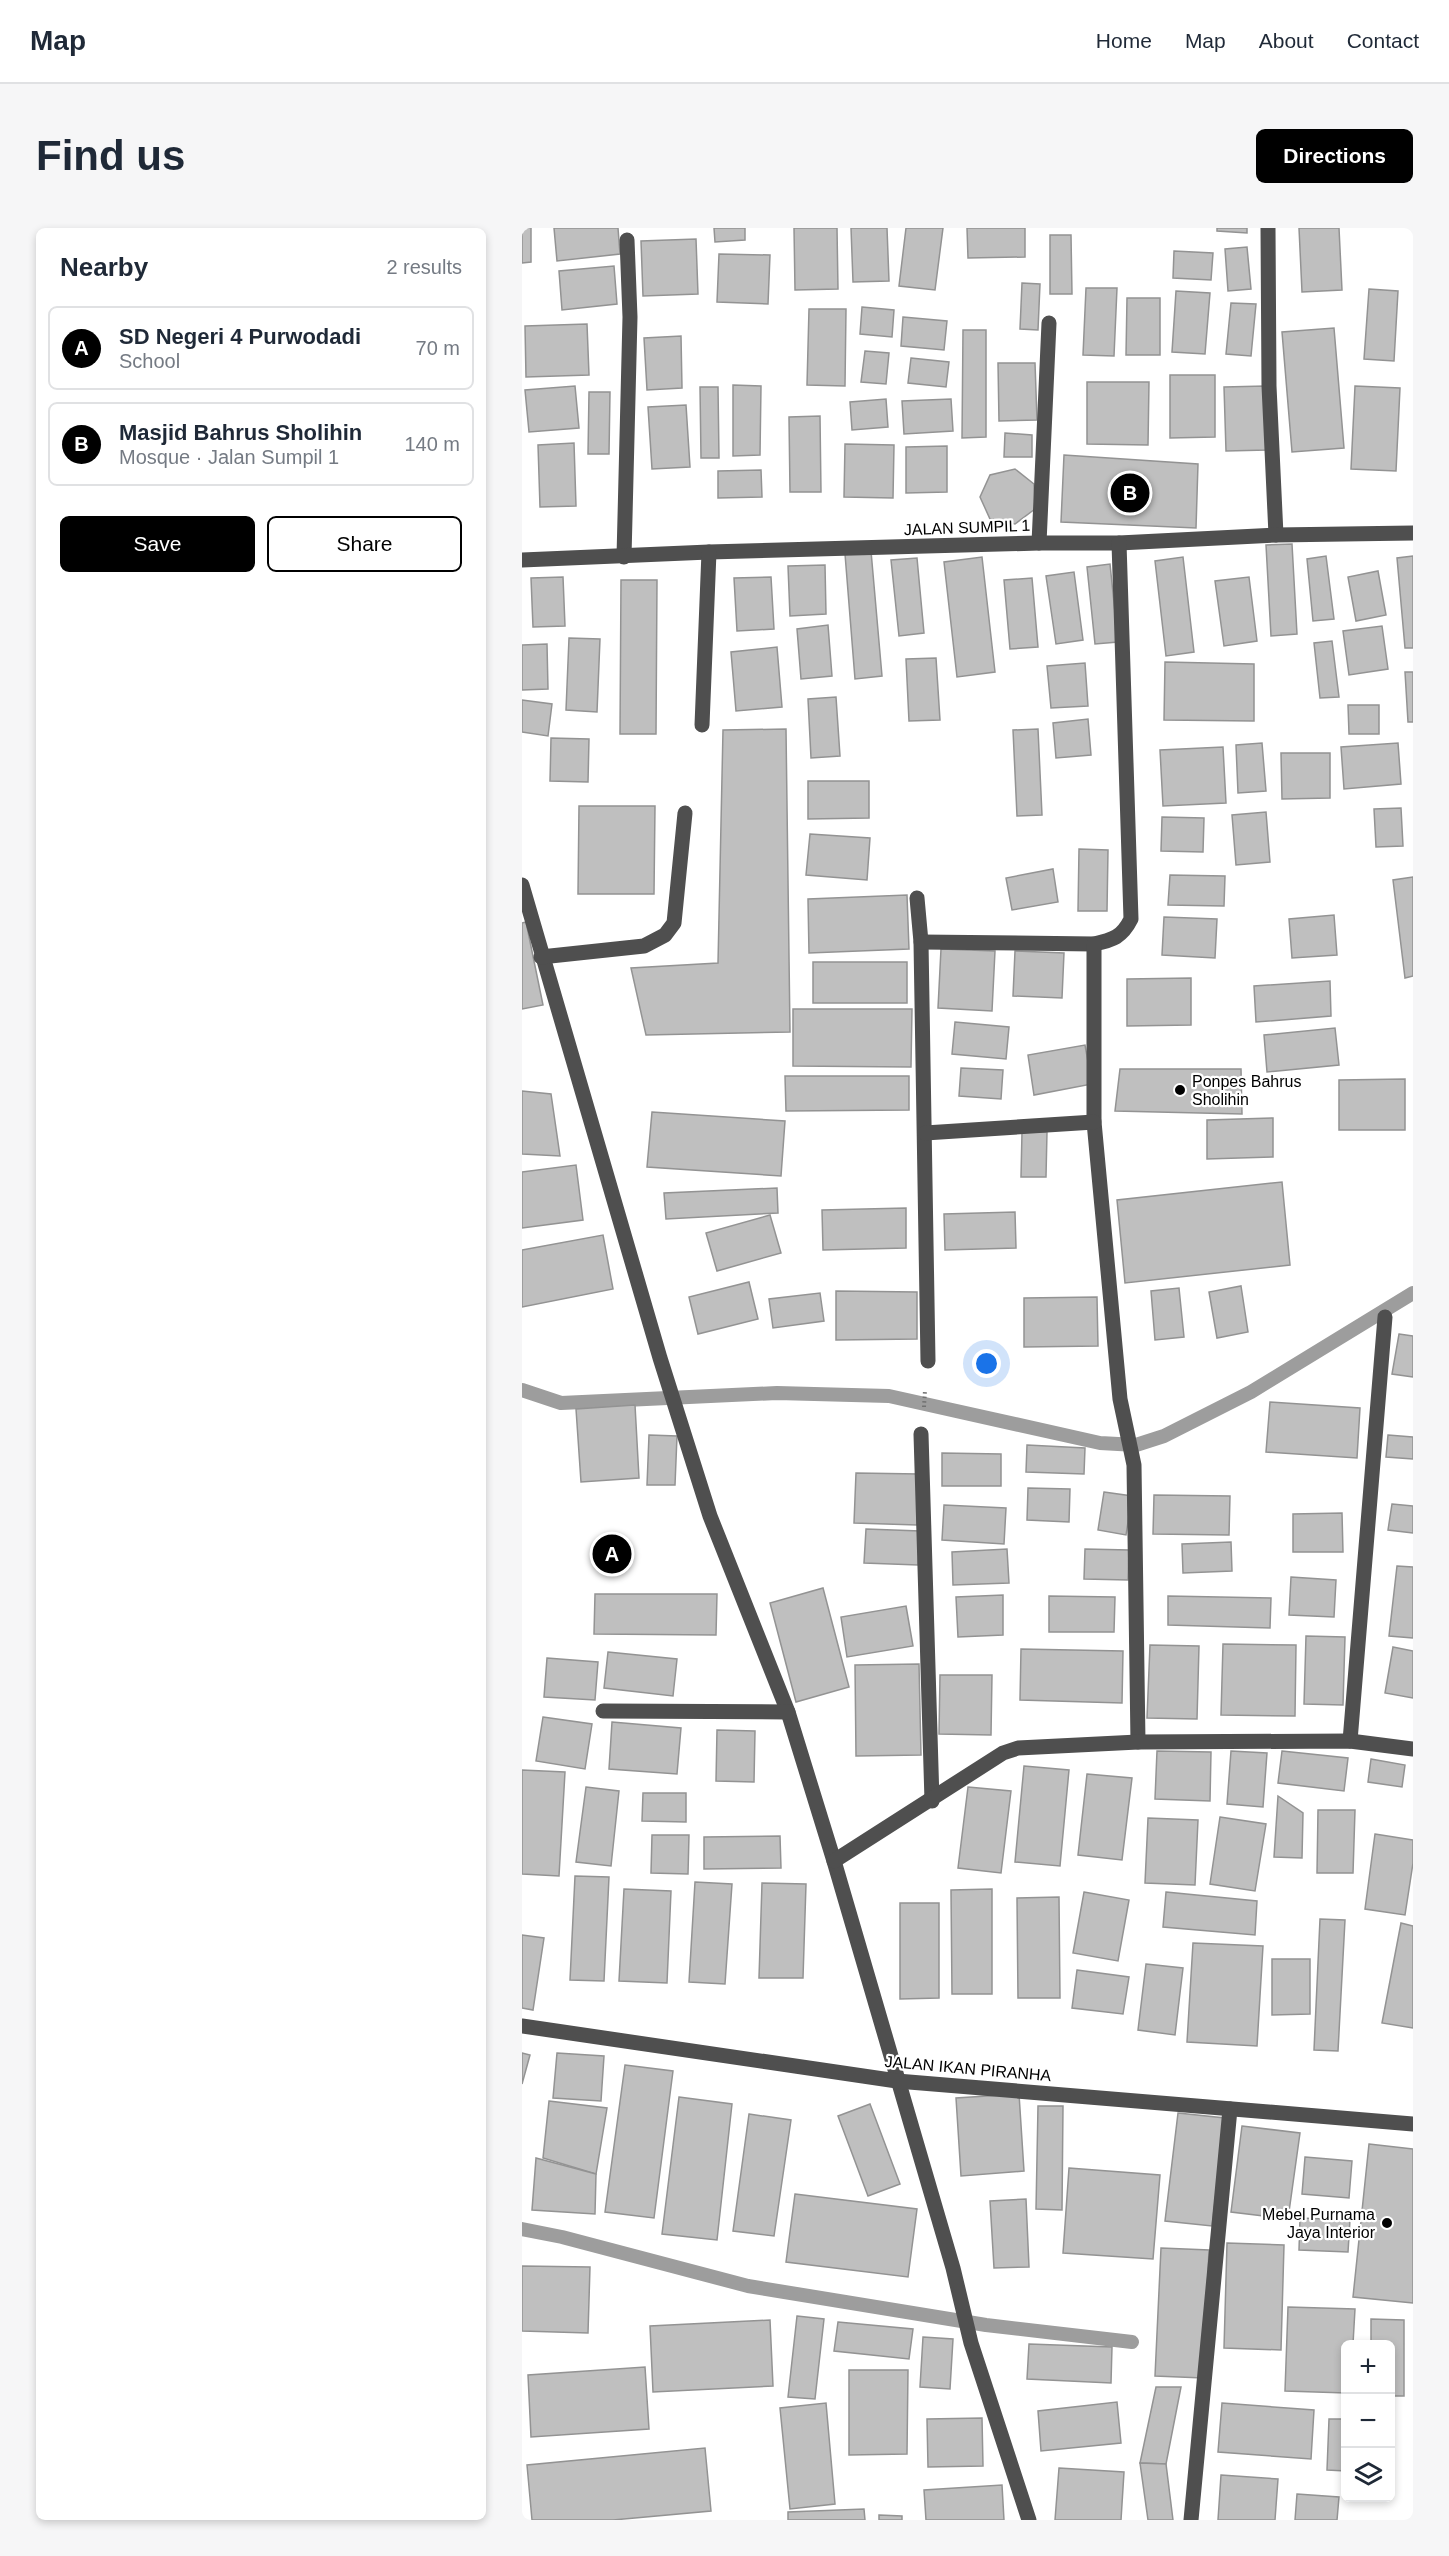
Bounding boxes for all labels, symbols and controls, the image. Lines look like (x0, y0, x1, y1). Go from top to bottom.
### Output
text: Map (30, 25, 86, 56)
text: Home (1096, 29, 1152, 52)
text: Map (1185, 29, 1226, 52)
text: About (1259, 29, 1314, 52)
text: Contact (1347, 29, 1419, 52)
button: Directions (1256, 129, 1413, 183)
text: Find us (36, 132, 185, 179)
text: Nearby (60, 252, 148, 282)
text: 2 results (386, 256, 462, 278)
text: SD Negeri 4 Purwodadi (119, 324, 361, 349)
text: A (74, 337, 89, 359)
text: 70 m (416, 337, 460, 359)
text: School (119, 350, 180, 372)
text: Masjid Bahrus Sholihin (119, 420, 362, 445)
text: B (74, 433, 89, 455)
text: 140 m (404, 433, 460, 455)
text: Mosque · Jalan Sumpil 1 (119, 446, 339, 468)
pin: B (1110, 470, 1150, 516)
button: Save (60, 516, 255, 572)
button: Share (267, 516, 462, 572)
street label: JALAN SUMPIL 1 (903, 517, 1031, 538)
place label: Ponpes Bahrus Sholihin (1192, 1073, 1301, 1108)
marker: Ponpes Bahrus Sholihin (1173, 1083, 1187, 1097)
your location (972, 1349, 1001, 1378)
pin: A (592, 1532, 632, 1576)
street label: JALAN IKAN PIRANHA (884, 2053, 1052, 2084)
place label: Mebel Purnama Jaya Interior (1262, 2206, 1376, 2241)
marker: Mebel Purnama Jaya Interior (1380, 2216, 1394, 2230)
map controls (1341, 2340, 1395, 2502)
button: + (1341, 2340, 1395, 2394)
button: − (1341, 2394, 1395, 2448)
button: layers (1341, 2448, 1395, 2502)

